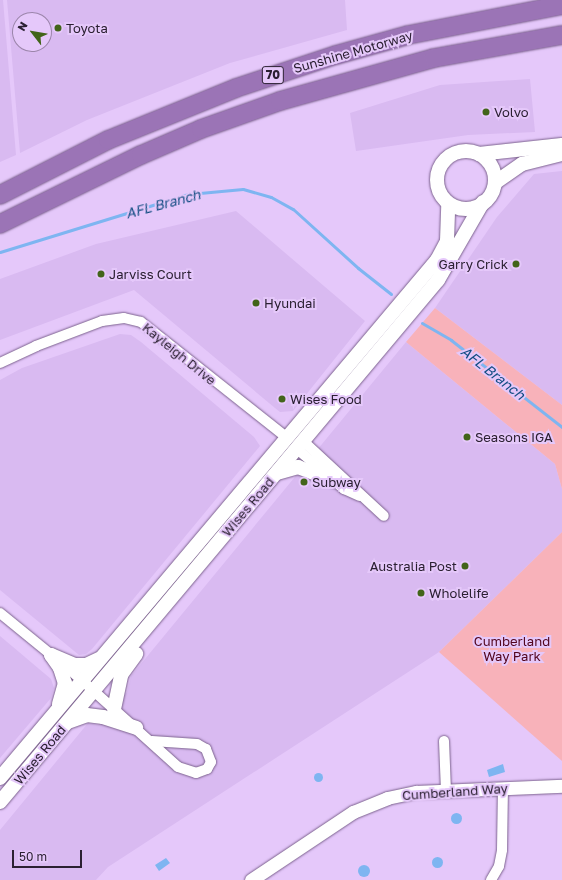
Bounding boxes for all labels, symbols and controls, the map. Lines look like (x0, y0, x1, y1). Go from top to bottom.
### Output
north arrow (12, 12, 52, 52)
text: N (14, 19, 30, 33)
place label: Toyota (66, 20, 108, 36)
marker: Toyota (53, 23, 63, 33)
street label: Sunshine Motorway (292, 28, 414, 76)
road number: 70 (261, 65, 285, 85)
place label: Volvo (494, 104, 528, 120)
marker: Volvo (481, 107, 491, 117)
water label: AFL Branch (124, 186, 202, 222)
place label: Garry Crick (439, 256, 508, 272)
marker: Garry Crick (511, 259, 521, 269)
place label: Jarviss Court (109, 266, 192, 282)
marker: Jarviss Court (96, 269, 106, 279)
place label: Hyundai (264, 295, 316, 311)
marker: Hyundai (251, 298, 261, 308)
street label: Kayleigh Drive (139, 320, 219, 388)
water label: AFL Branch (458, 343, 528, 403)
place label: Wises Food (290, 391, 362, 407)
marker: Wises Food (277, 394, 287, 404)
place label: Seasons IGA (475, 429, 553, 445)
marker: Seasons IGA (462, 432, 472, 442)
street label: Wises Road (219, 474, 277, 540)
place label: Subway (312, 474, 361, 490)
marker: Subway (299, 477, 309, 487)
place label: Australia Post (370, 558, 457, 574)
marker: Australia Post (460, 561, 470, 571)
place label: Wholelife (429, 585, 489, 601)
marker: Wholelife (416, 588, 426, 598)
park label: Cumberland Way Park (474, 634, 550, 665)
street label: Wises Road (11, 722, 69, 788)
street label: Cumberland Way (402, 781, 508, 803)
scale bar (14, 842, 84, 868)
text: 50 m (19, 849, 47, 864)

